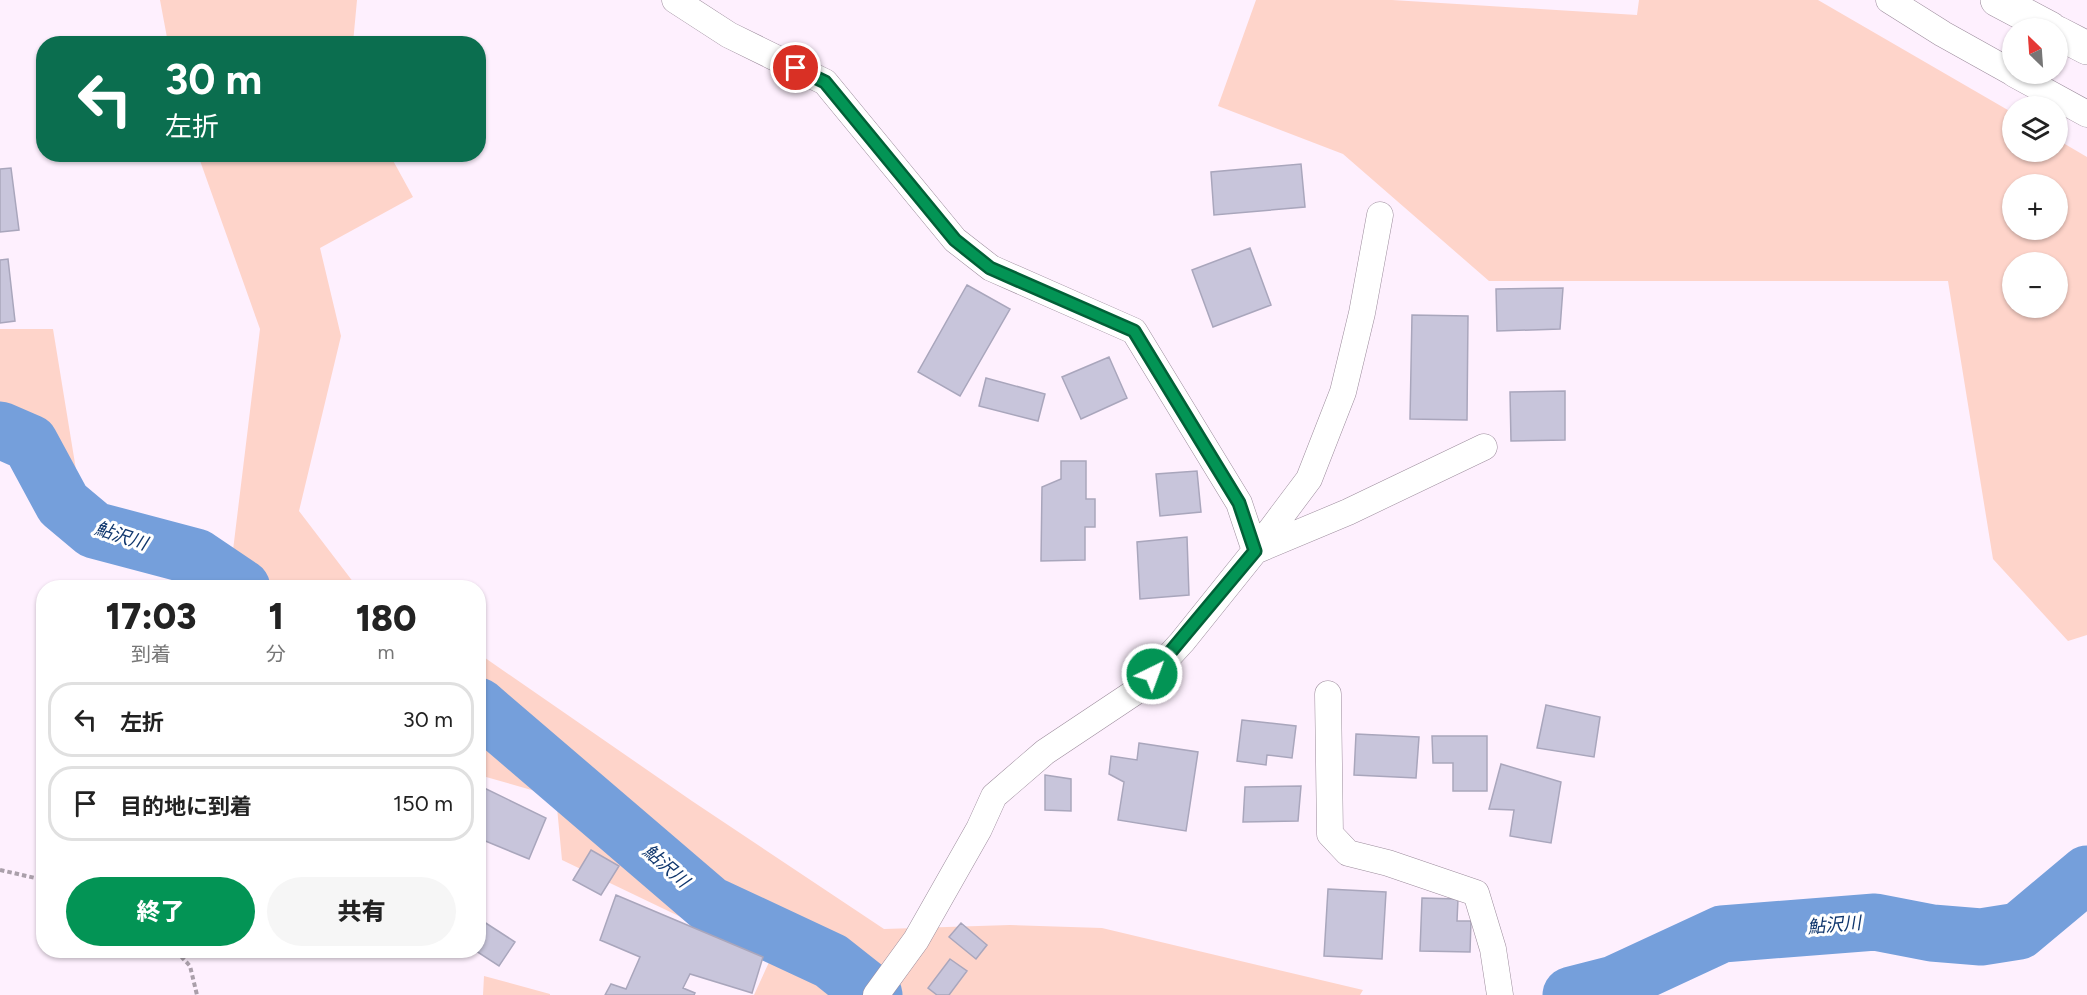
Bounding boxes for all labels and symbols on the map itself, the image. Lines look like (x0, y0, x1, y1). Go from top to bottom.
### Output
north arrow (2002, 18, 2068, 84)
pin (770, 42, 821, 93)
water label: 鮎沢川 (92, 517, 152, 555)
position arrow (1120, 642, 1184, 706)
water label: 鮎沢川 (638, 840, 695, 893)
water label: 鮎沢川 (1806, 912, 1864, 938)

